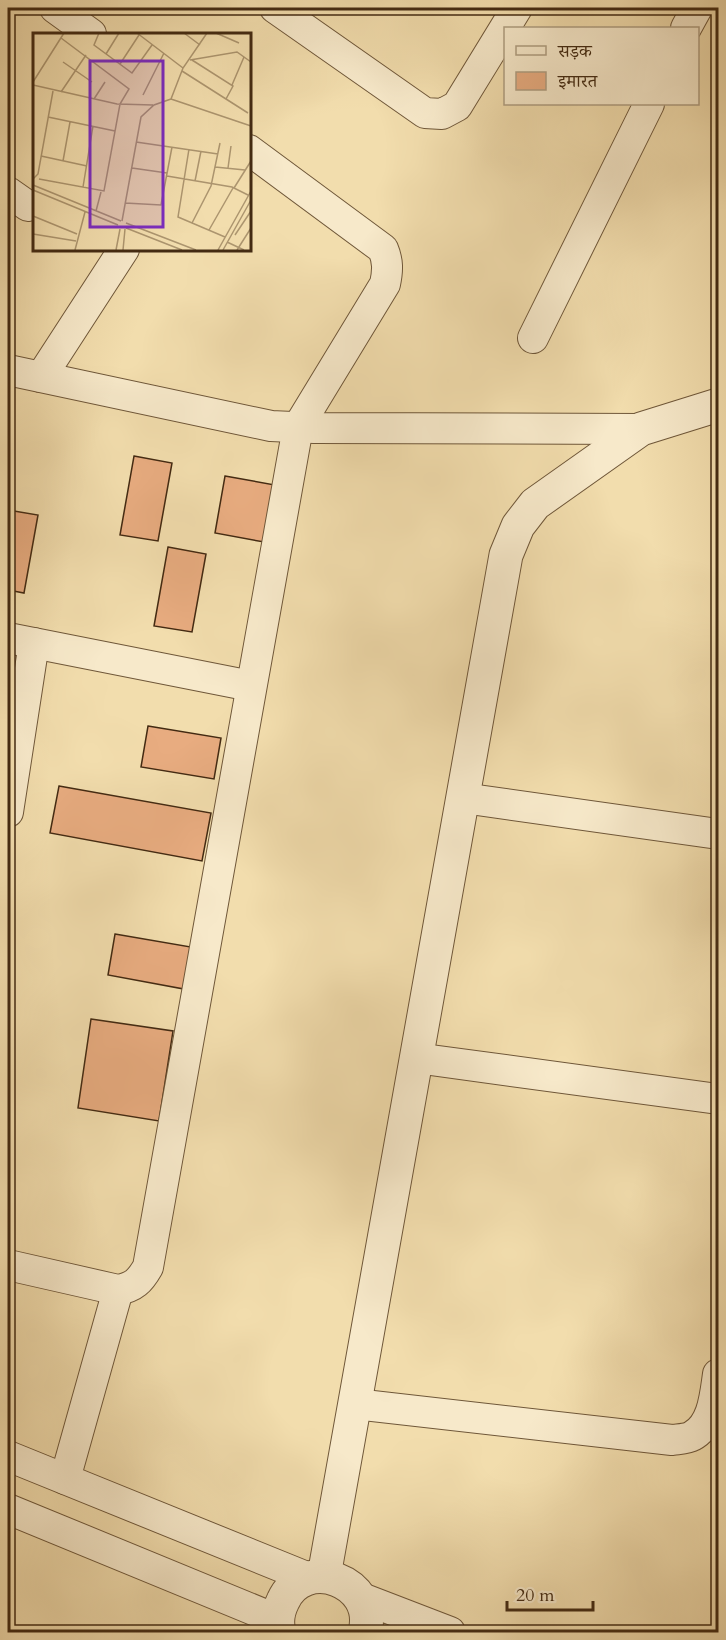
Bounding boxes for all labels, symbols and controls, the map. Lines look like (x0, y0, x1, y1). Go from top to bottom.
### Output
legend (504, 27, 699, 105)
inset map (33, 33, 250, 250)
text: सड़क (557, 39, 593, 64)
text: इमारत (557, 69, 598, 94)
scale bar (507, 1574, 592, 1612)
text: 20 m (516, 1583, 555, 1608)

